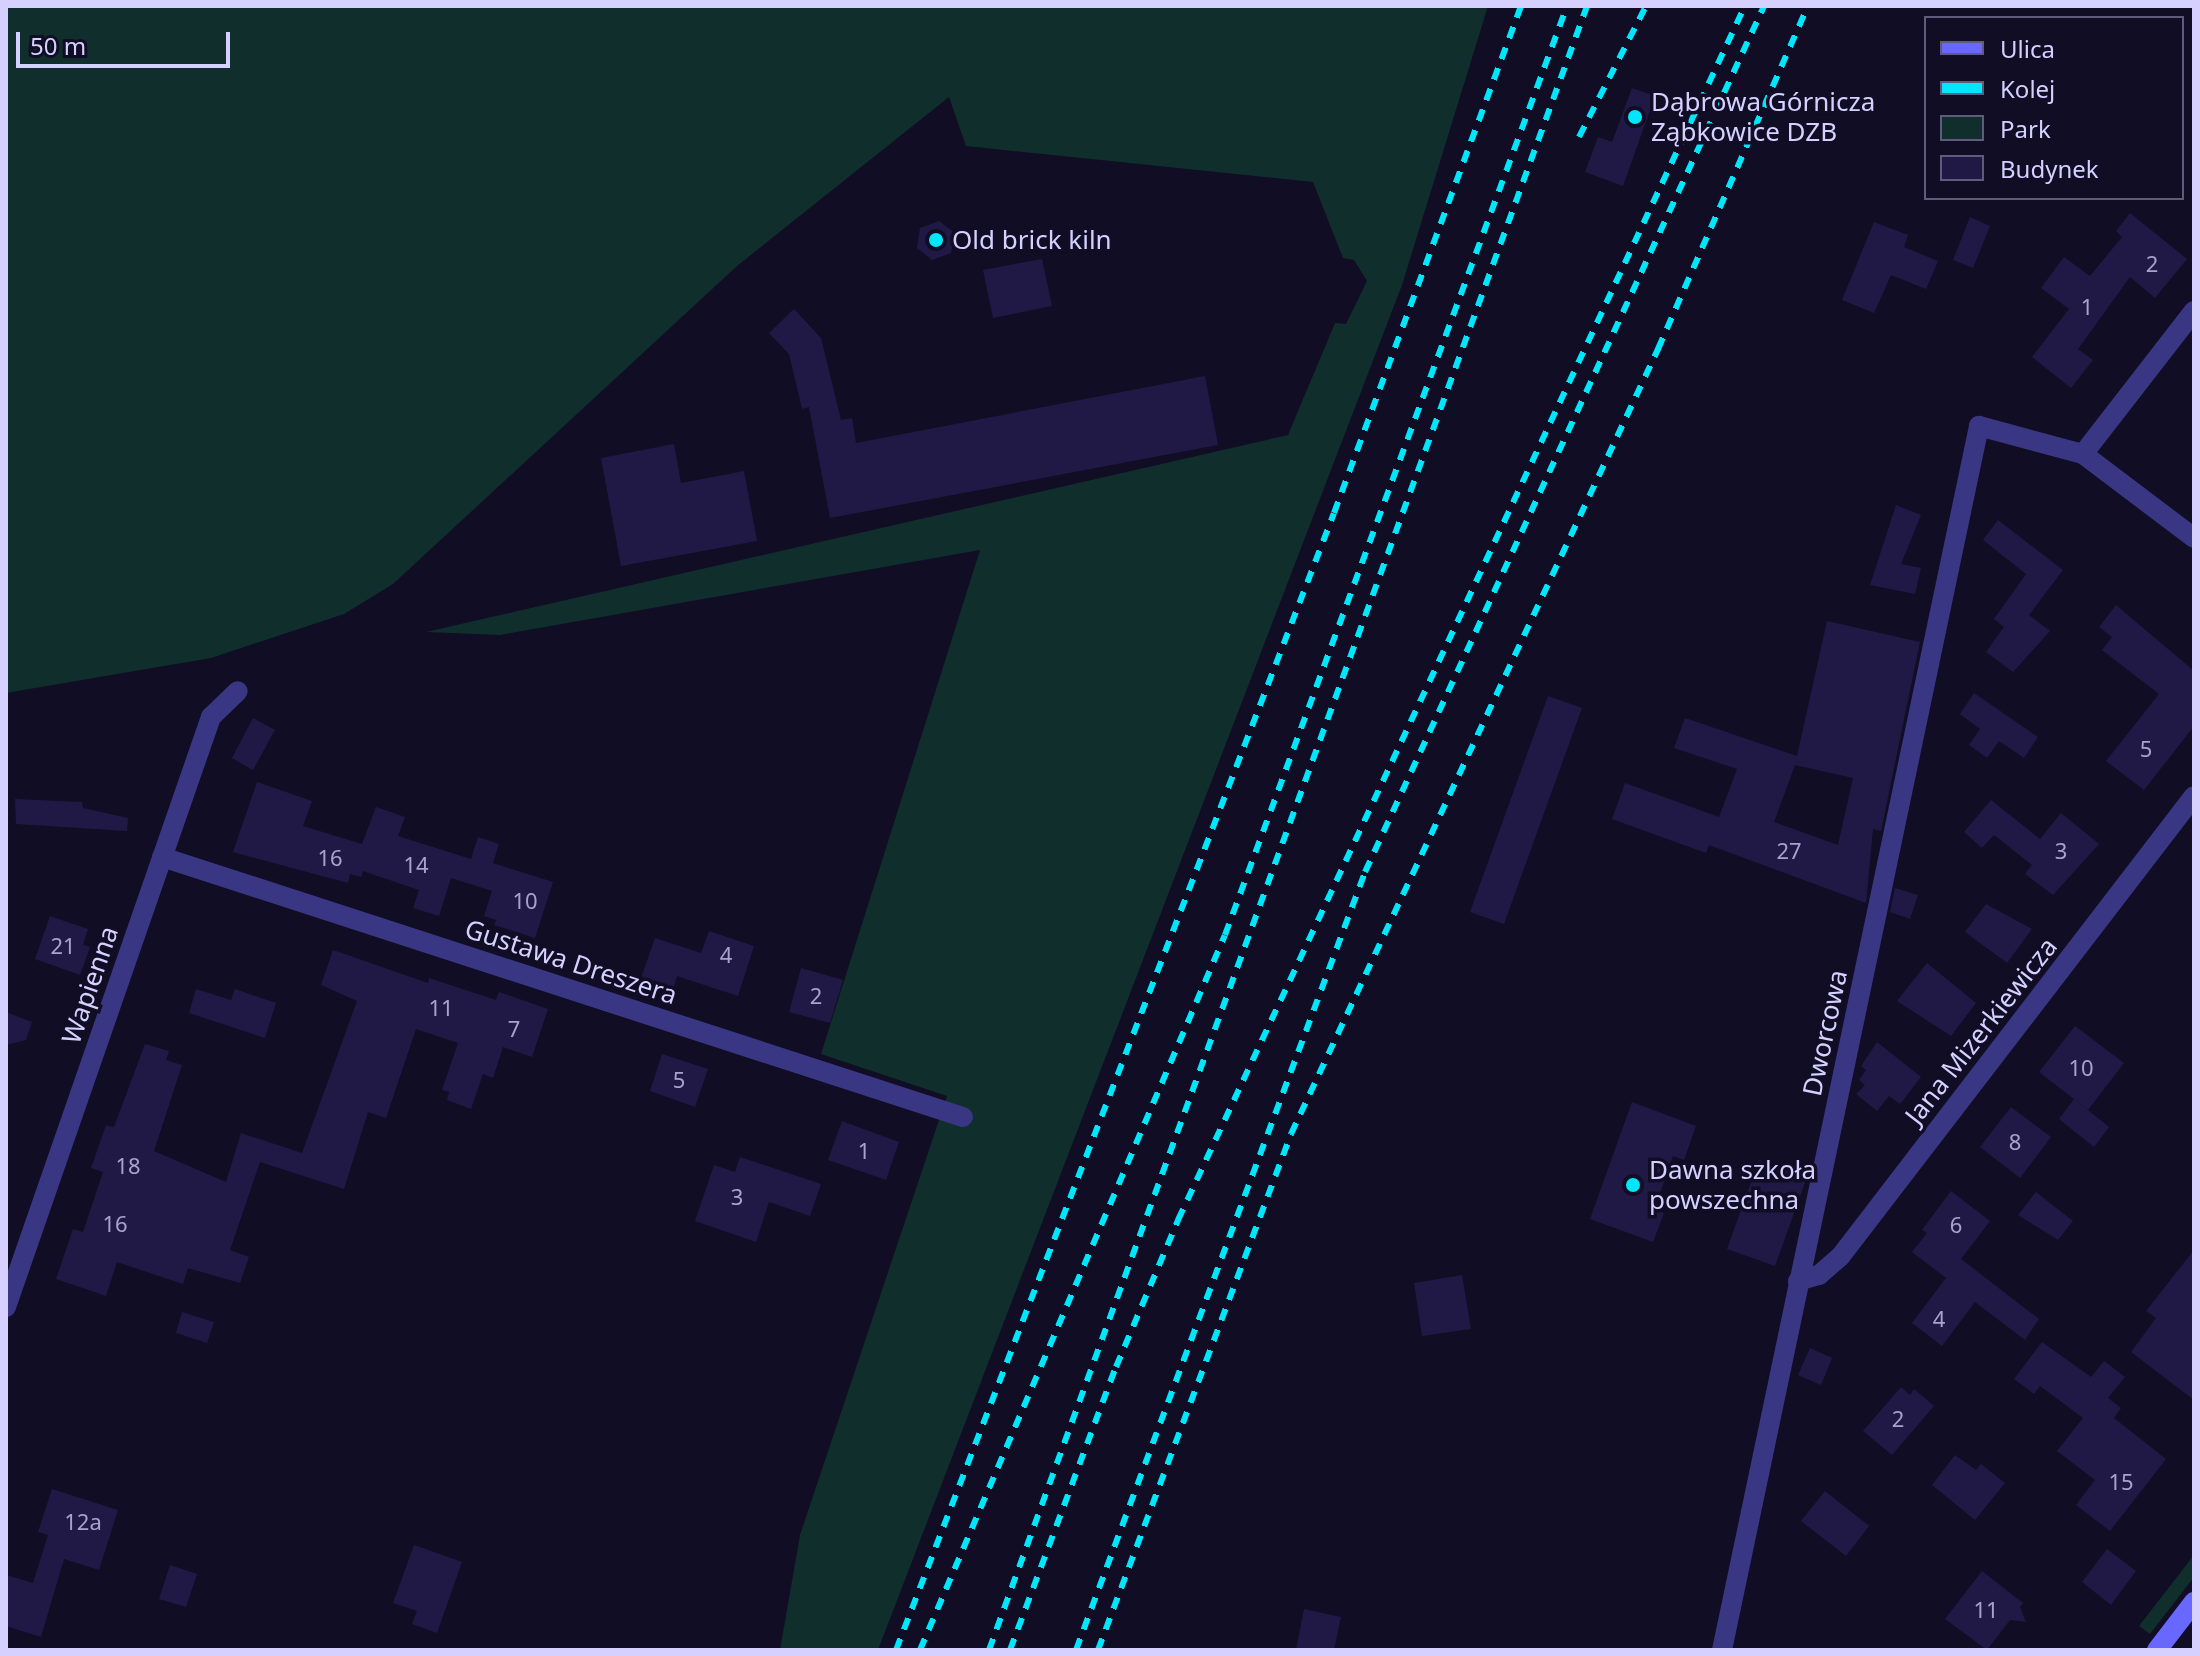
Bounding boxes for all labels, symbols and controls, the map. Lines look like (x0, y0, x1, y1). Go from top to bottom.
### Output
scale bar (20, 16, 234, 66)
legend (1924, 16, 2184, 200)
text: 50 m (30, 29, 86, 62)
text: Ulica (2000, 32, 2055, 65)
text: Kolej (2000, 72, 2055, 105)
place label: Dąbrowa Górnicza Ząbkowice DZB (1651, 86, 1875, 148)
marker: Dąbrowa Górnicza Ząbkowice DZB (1626, 108, 1644, 126)
text: Park (2000, 112, 2051, 145)
text: Budynek (2000, 152, 2099, 185)
place label: Old brick kiln (952, 224, 1112, 256)
marker: Old brick kiln (927, 231, 945, 249)
house number: 2 (2146, 251, 2158, 277)
house number: 1 (2081, 294, 2093, 320)
house number: 5 (2140, 736, 2152, 762)
house number: 27 (1776, 838, 1802, 864)
house number: 3 (2055, 838, 2067, 864)
house number: 16 (317, 845, 343, 871)
house number: 14 (403, 852, 429, 878)
house number: 10 (512, 888, 538, 914)
street label: Gustawa Dreszera (461, 913, 681, 1011)
street label: Wapienna (55, 922, 125, 1048)
street label: Jana Mizerkiewicza (1898, 931, 2064, 1131)
house number: 21 (50, 933, 76, 959)
house number: 4 (720, 942, 732, 968)
street label: Dworcowa (1796, 967, 1854, 1099)
house number: 2 (810, 983, 822, 1009)
house number: 11 (428, 995, 454, 1021)
house number: 7 (508, 1016, 520, 1042)
house number: 10 (2068, 1055, 2094, 1081)
house number: 5 (673, 1067, 685, 1093)
house number: 8 (2009, 1129, 2021, 1155)
house number: 1 (858, 1138, 870, 1164)
house number: 18 (115, 1153, 141, 1179)
place label: Dawna szkoła powszechna (1649, 1154, 1816, 1216)
marker: Dawna szkoła powszechna (1624, 1176, 1642, 1194)
house number: 3 (731, 1184, 743, 1210)
house number: 16 (102, 1211, 128, 1237)
house number: 6 (1950, 1212, 1962, 1238)
house number: 4 (1933, 1306, 1945, 1332)
house number: 2 (1892, 1406, 1904, 1432)
house number: 15 (2108, 1469, 2134, 1495)
house number: 12a (64, 1509, 102, 1535)
house number: 11 (1973, 1597, 1999, 1623)

